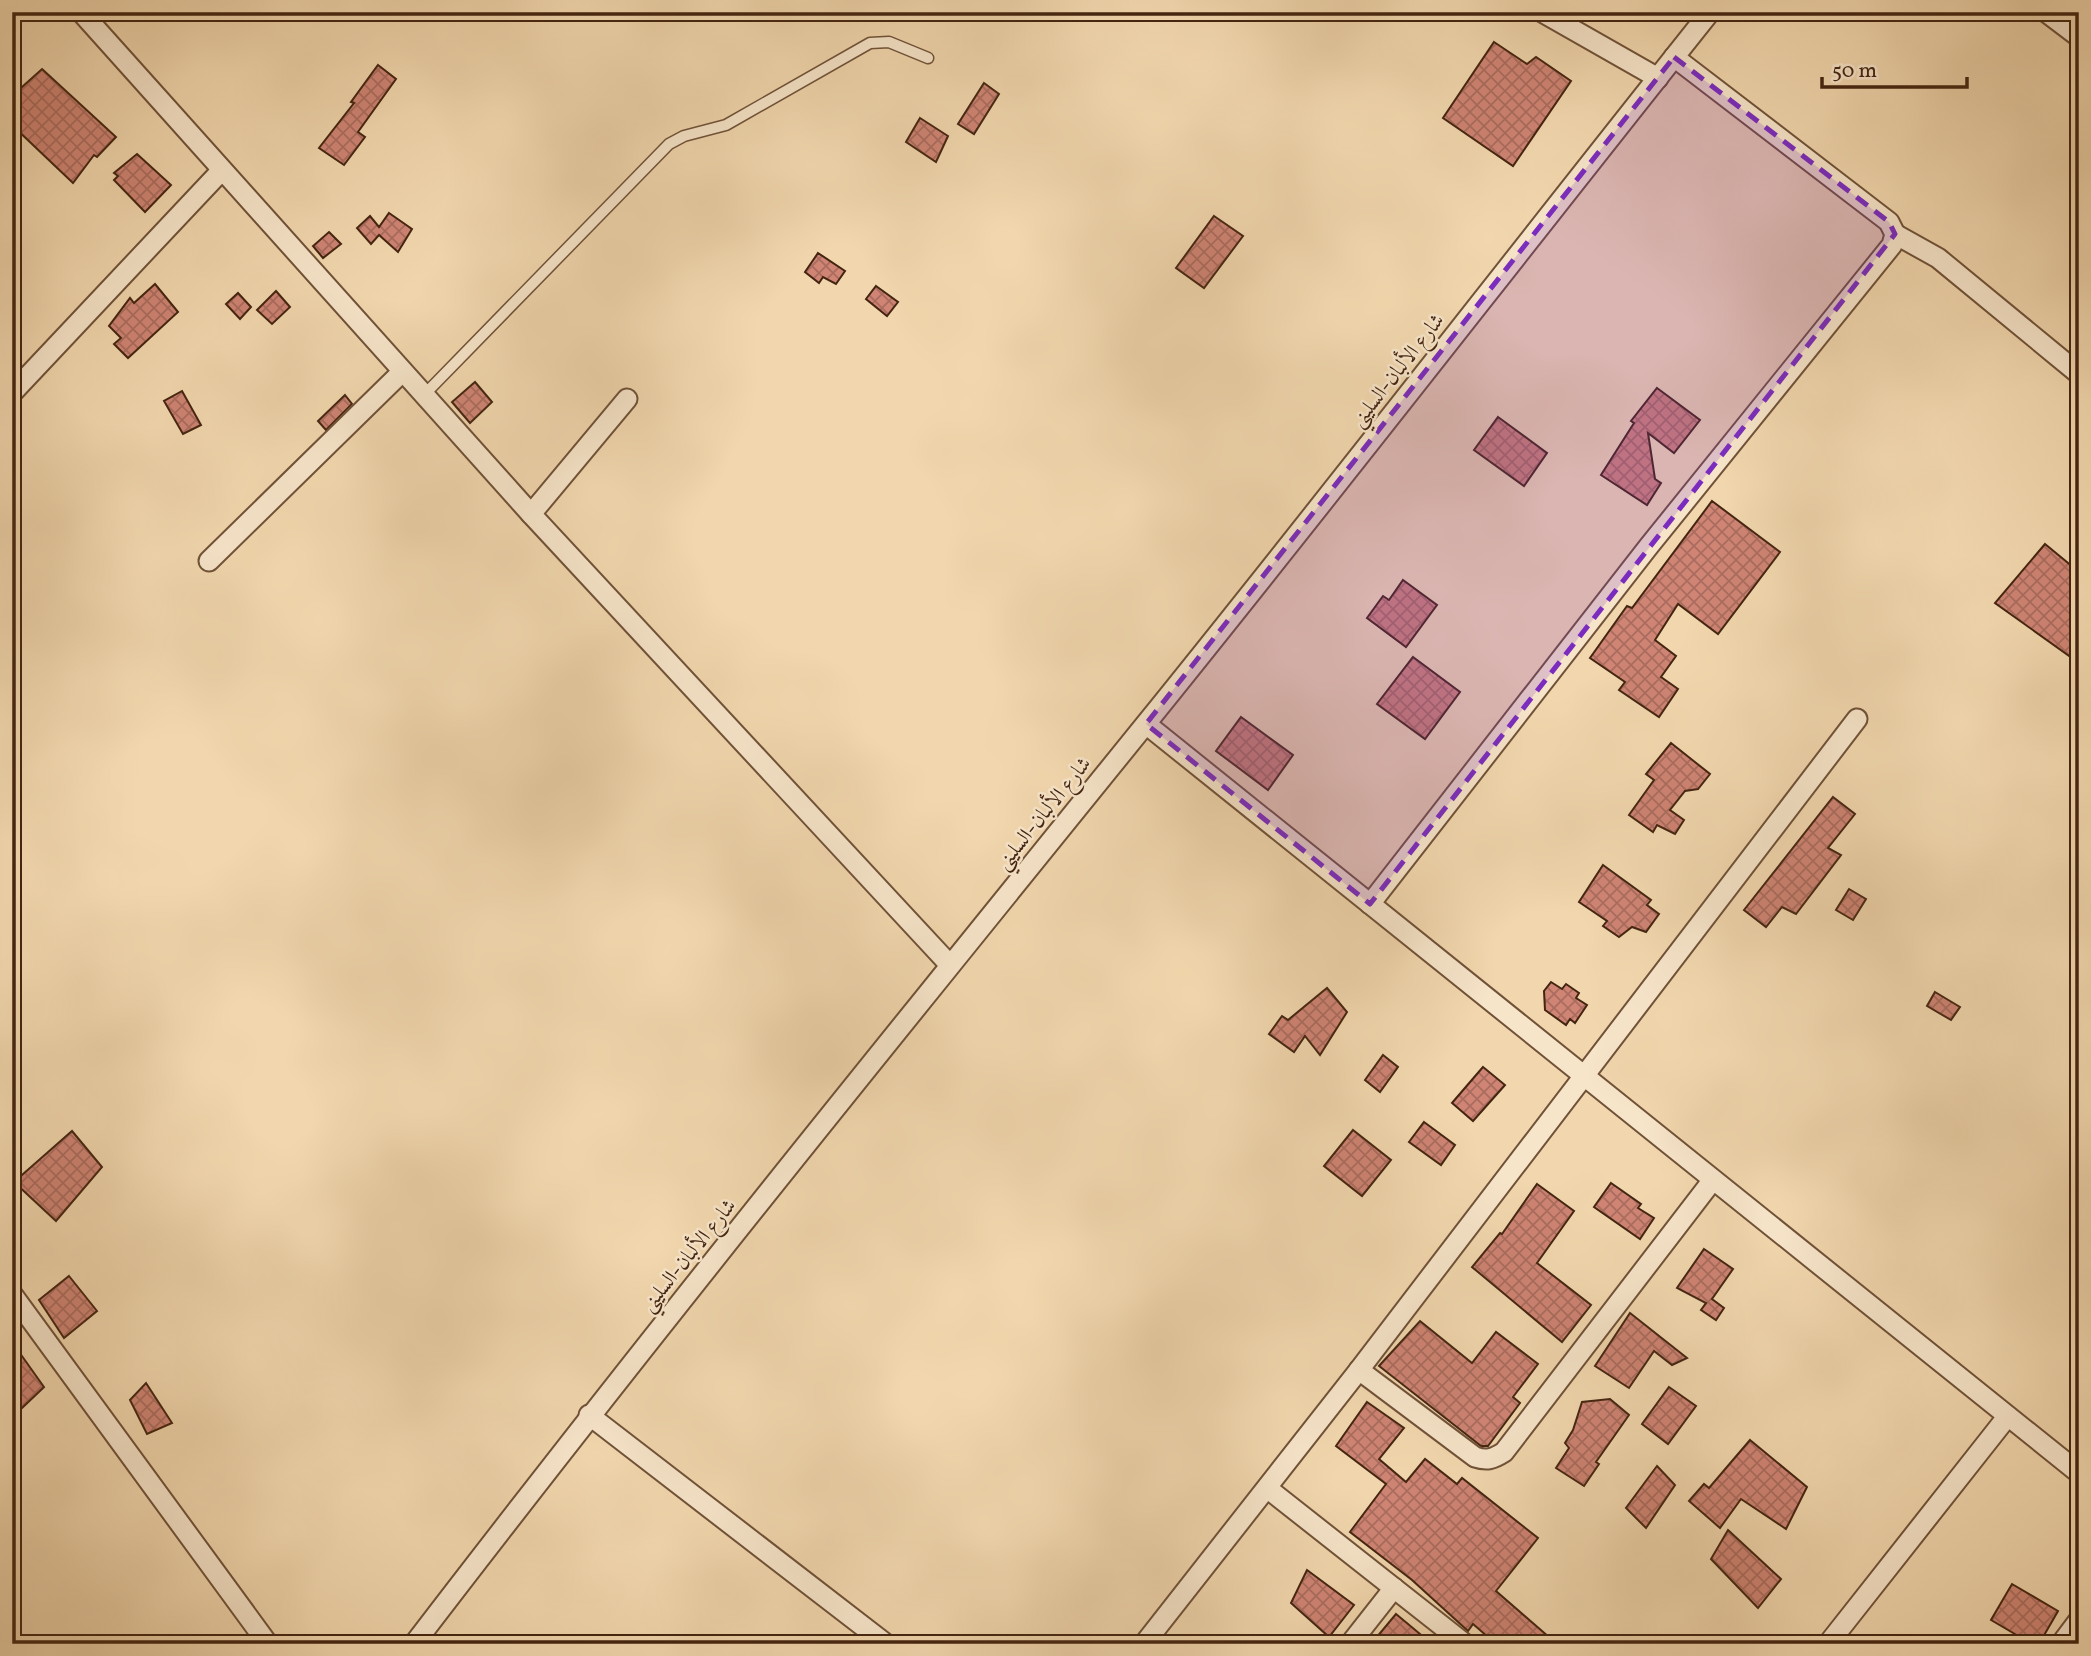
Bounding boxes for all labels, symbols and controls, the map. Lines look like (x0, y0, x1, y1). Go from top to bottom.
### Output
scale bar (1822, 46, 1967, 90)
text: 50 m (1832, 57, 1877, 86)
street label: شارع الألبان-السليني (1343, 306, 1455, 437)
street label: شارع الألبان-السليني (988, 750, 1102, 879)
street label: شارع الألبان-السليني (633, 1192, 747, 1321)

